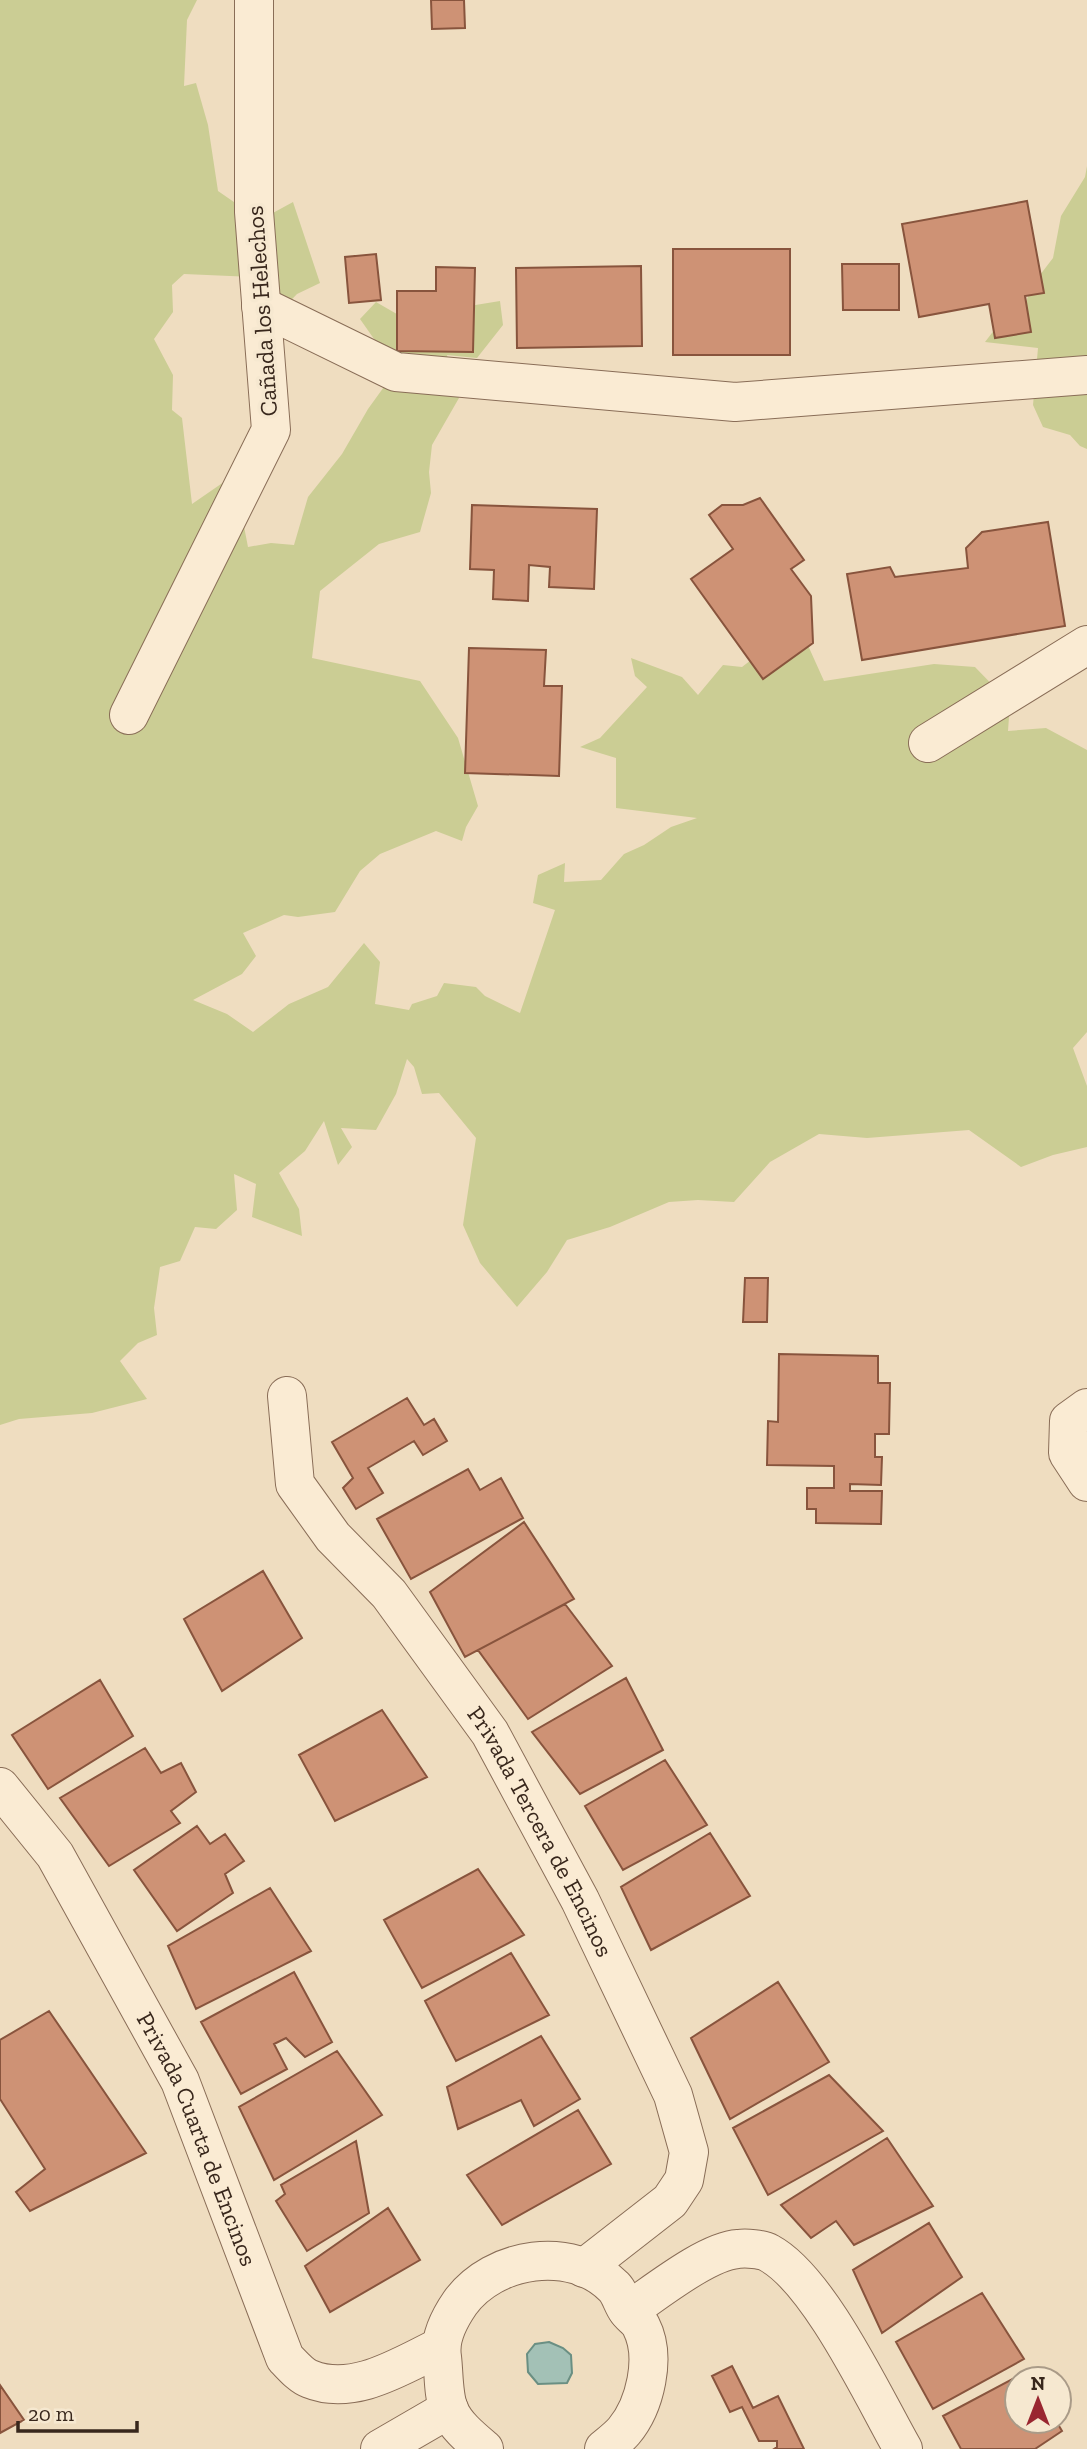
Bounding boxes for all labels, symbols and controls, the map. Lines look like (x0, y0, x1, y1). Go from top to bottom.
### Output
street label: Cañada los Helechos (240, 205, 283, 417)
street label: Privada Tercera de Encinos (461, 1700, 620, 1961)
street label: Privada Cuarta de Encinos (131, 2007, 264, 2270)
north arrow (1003, 2365, 1073, 2435)
text: N (1031, 2372, 1045, 2395)
scale bar (18, 2390, 136, 2434)
text: 20 m (28, 2401, 74, 2426)

